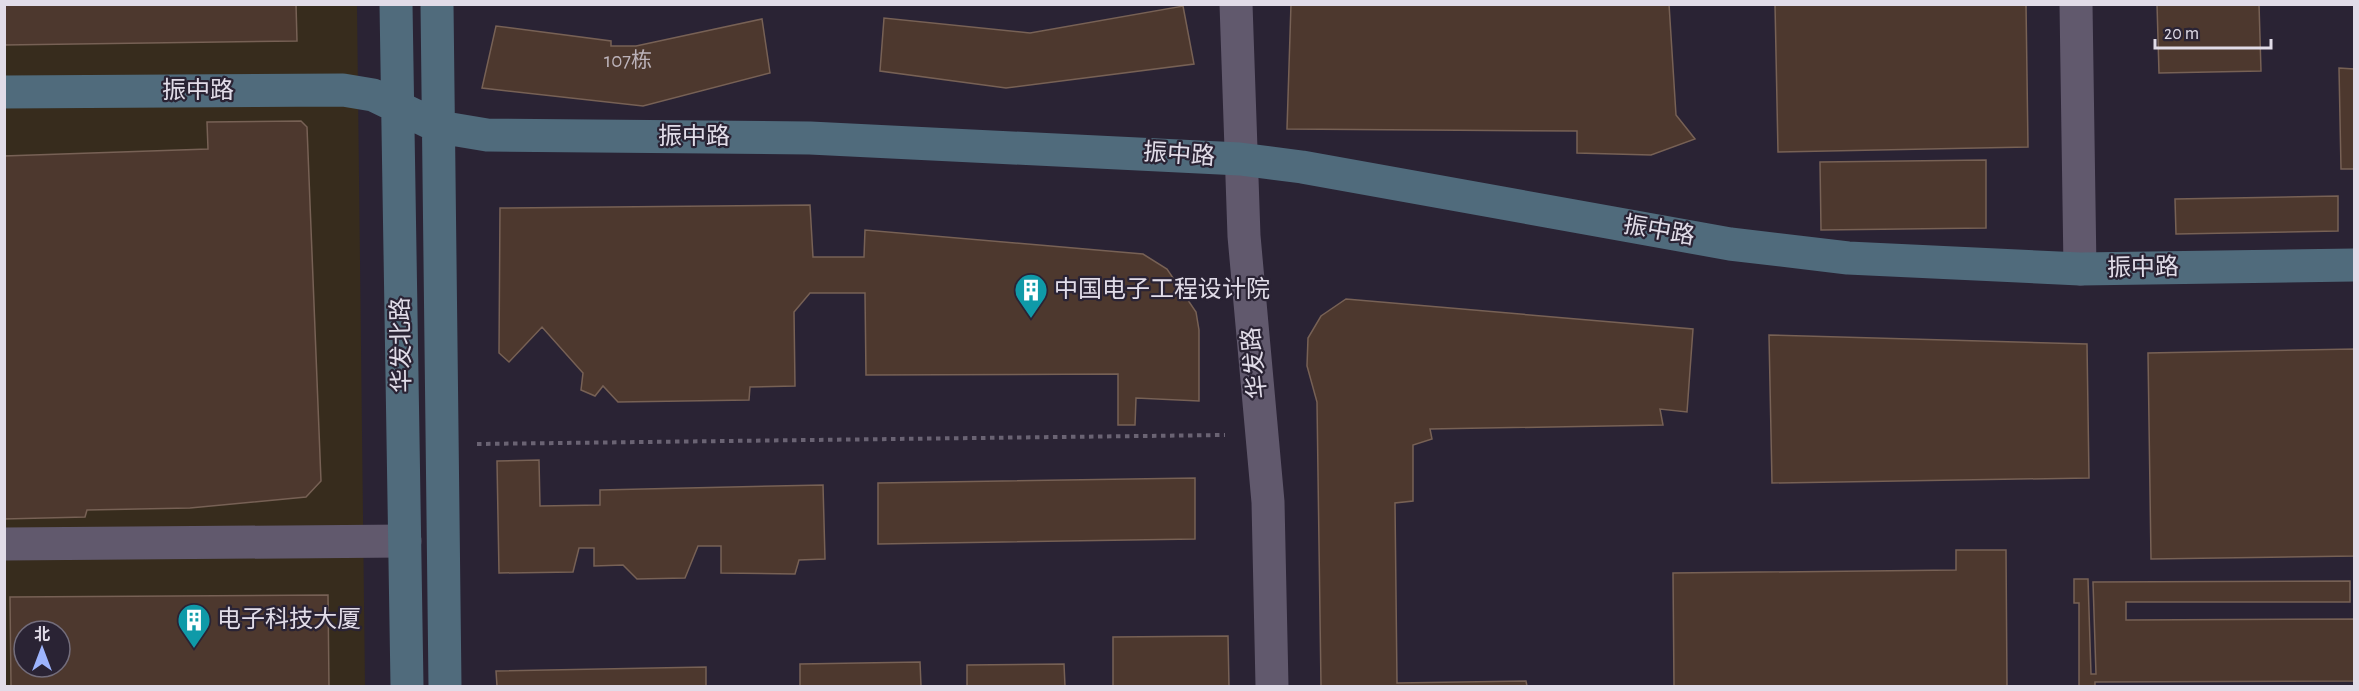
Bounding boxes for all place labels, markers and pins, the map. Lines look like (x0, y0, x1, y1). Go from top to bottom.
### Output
building icon: 中国电子工程设计院 (1013, 272, 1049, 319)
place label: 中国电子工程设计院 (1054, 276, 1270, 302)
building icon: 电子科技大厦 (176, 602, 212, 649)
place label: 电子科技大厦 (217, 606, 361, 632)

